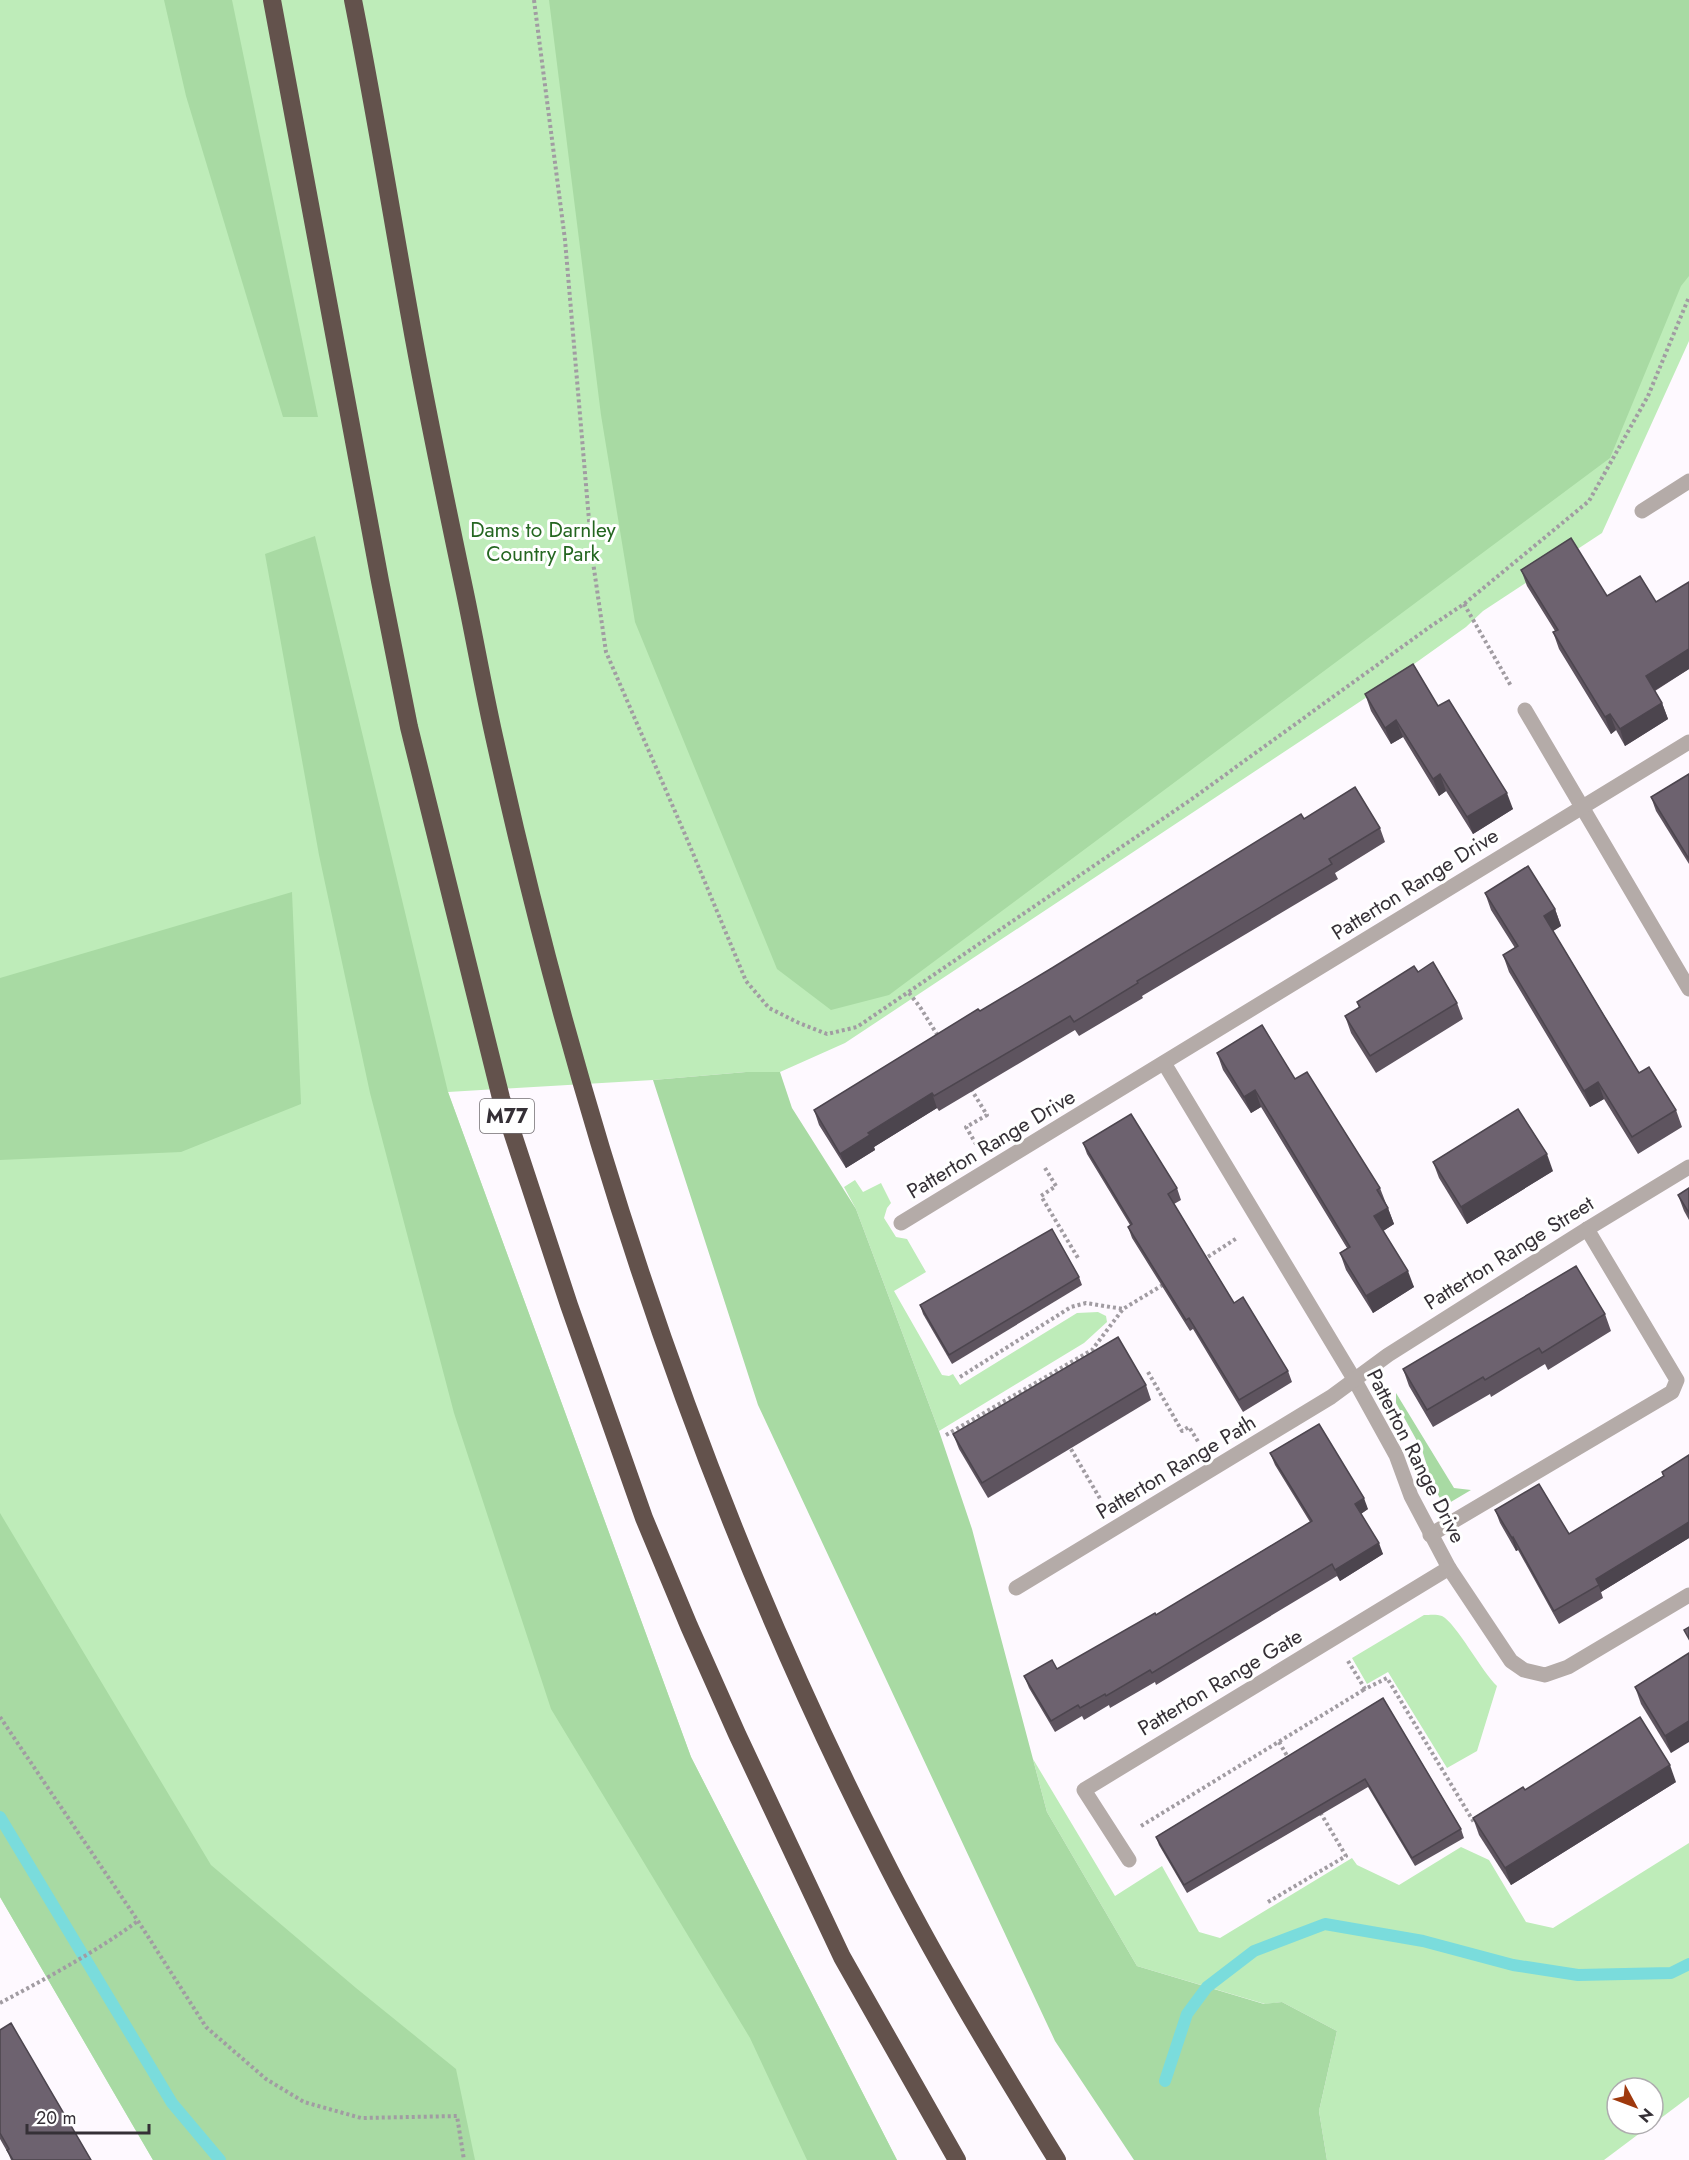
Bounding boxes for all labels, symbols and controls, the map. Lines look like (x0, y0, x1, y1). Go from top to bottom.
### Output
park label: Dams to Darnley Country Park (470, 515, 617, 569)
street label: Patterton Range Drive (1326, 820, 1504, 947)
street label: Patterton Range Drive (901, 1082, 1081, 1206)
road number: M77 (480, 1099, 534, 1133)
street label: Patterton Range Street (1418, 1189, 1600, 1317)
street label: Patterton Range Drive (1359, 1364, 1473, 1548)
street label: Patterton Range Path (1090, 1407, 1262, 1527)
street label: Patterton Range Gate (1132, 1621, 1308, 1743)
north arrow (1605, 2076, 1665, 2136)
scale bar (27, 2097, 148, 2135)
text: N (1633, 2103, 1659, 2128)
text: 20 m (36, 2105, 76, 2131)

